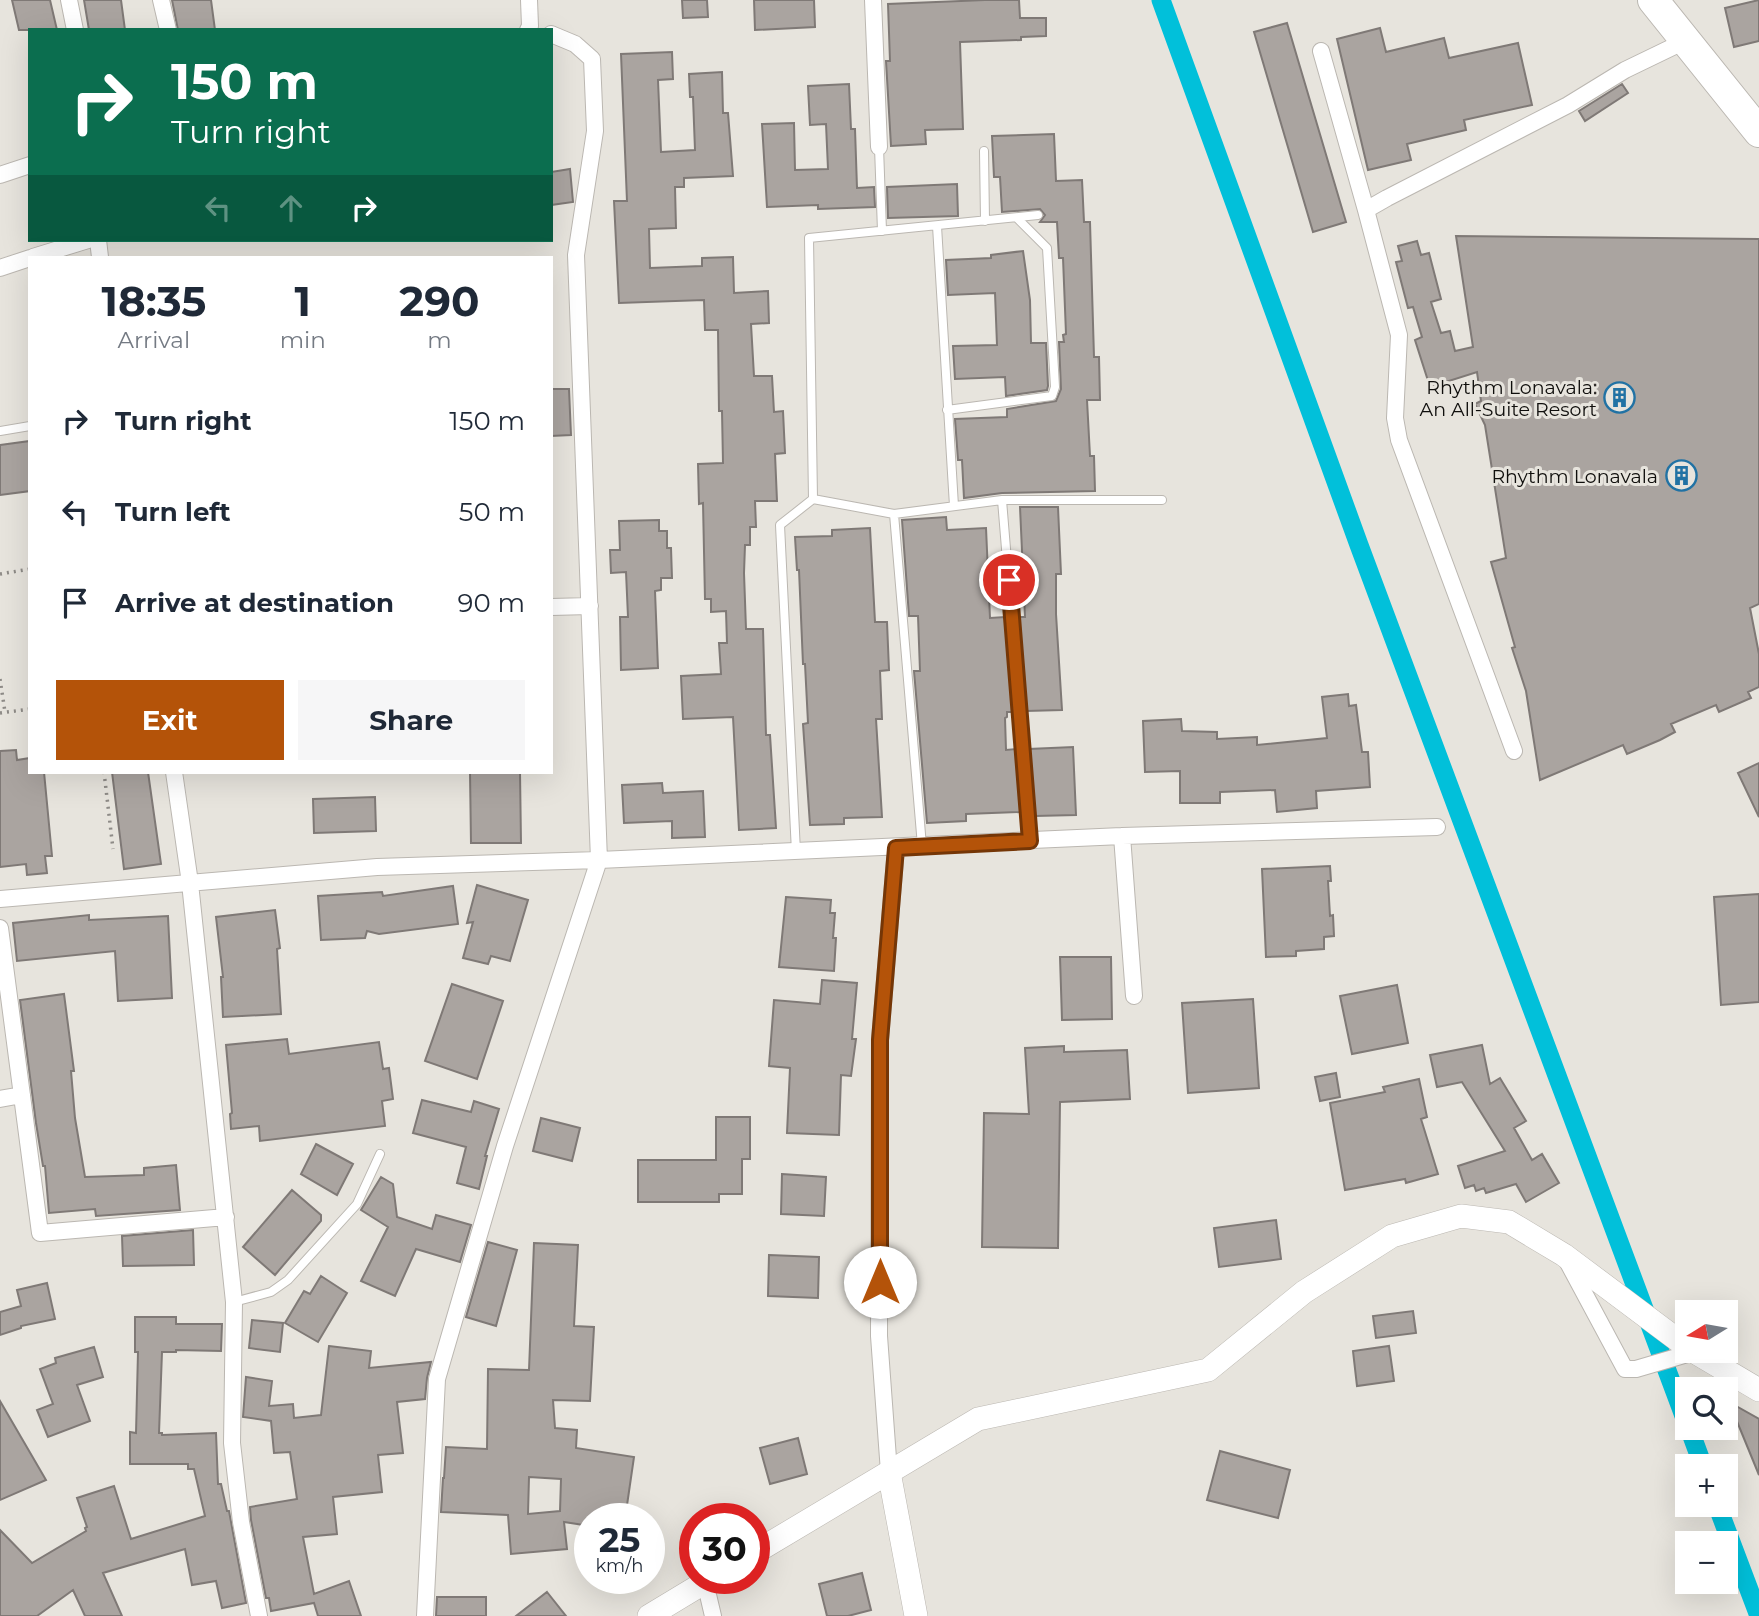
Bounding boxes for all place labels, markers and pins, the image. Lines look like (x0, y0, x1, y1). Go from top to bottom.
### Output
place label: Rhythm Lonavala: An All-Suite Resort (1420, 376, 1597, 421)
building icon: Rhythm Lonavala: An All-Suite Resort (1603, 381, 1637, 415)
building icon: Rhythm Lonavala (1664, 459, 1698, 493)
place label: Rhythm Lonavala (1491, 465, 1658, 488)
pin (979, 550, 1039, 610)

